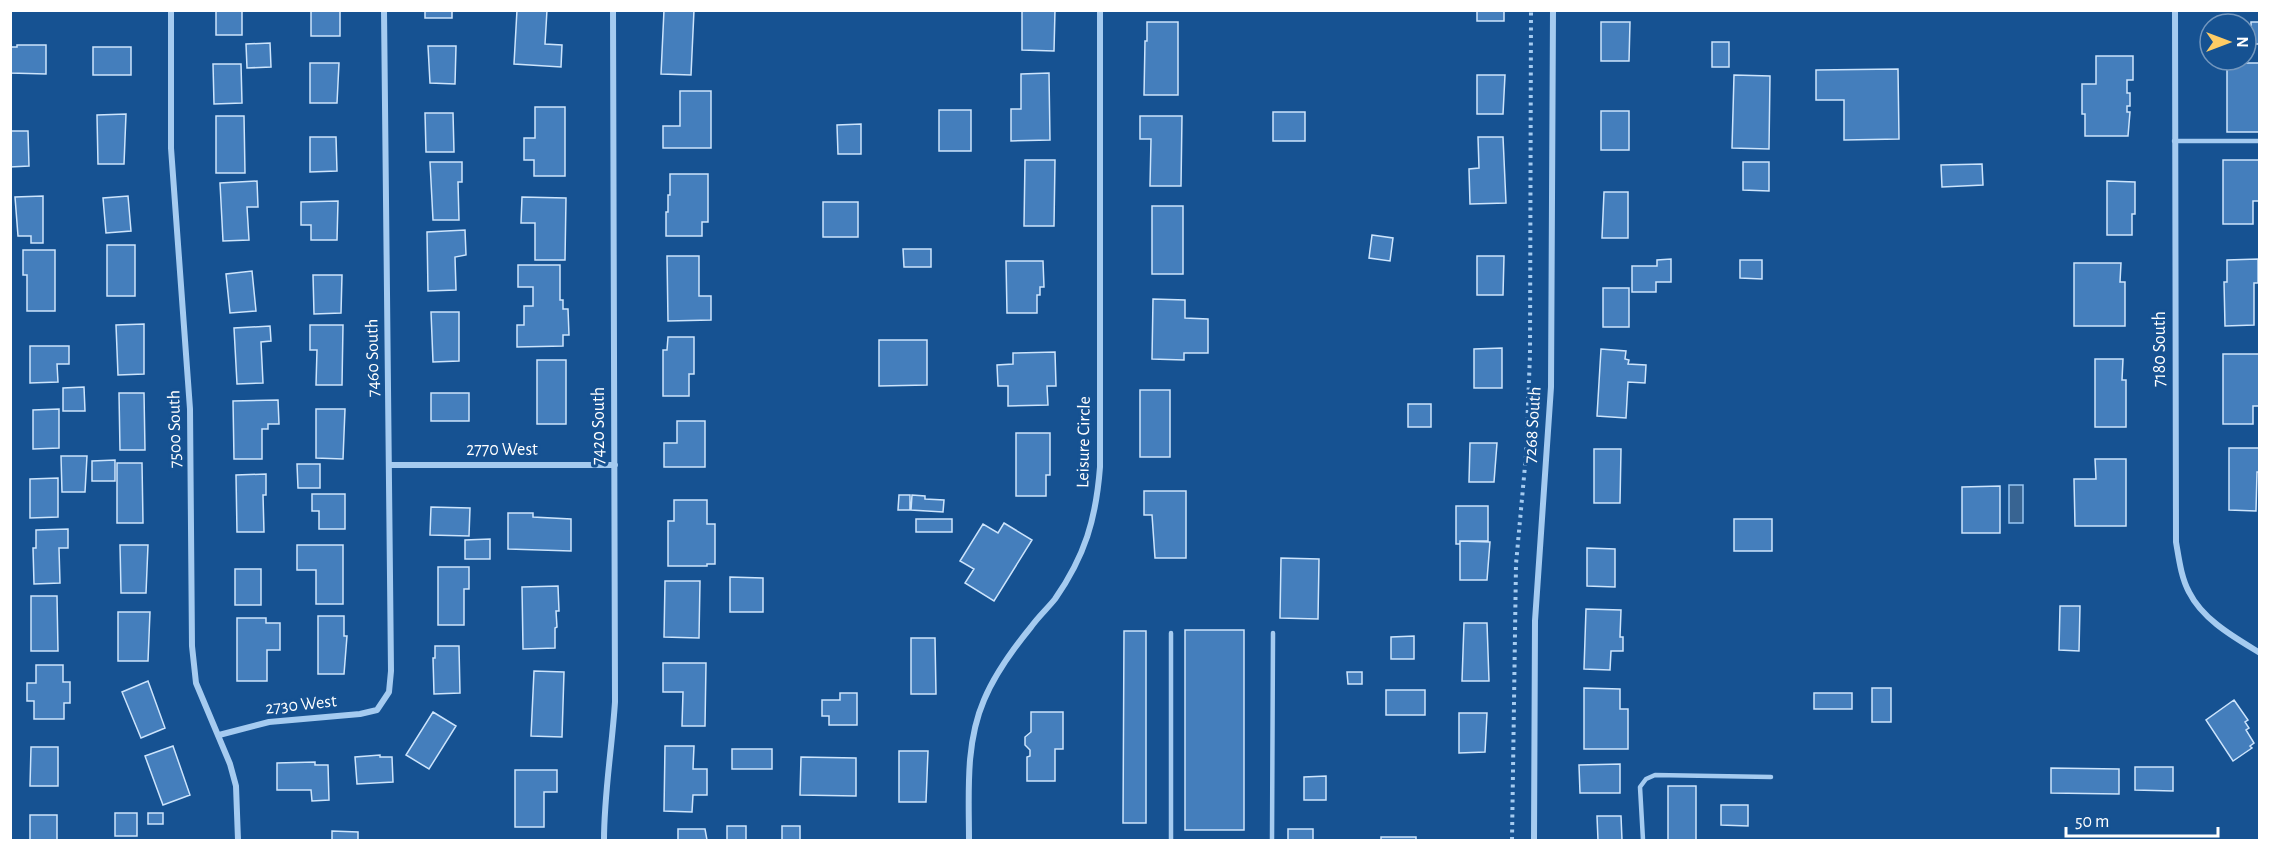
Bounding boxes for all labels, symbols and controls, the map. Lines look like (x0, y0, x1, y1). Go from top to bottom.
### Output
north arrow (2198, 12, 2258, 72)
text: N (2234, 36, 2250, 48)
street label: 7180 South (2151, 311, 2169, 387)
street label: 7460 South (363, 319, 383, 397)
street label: 7268 South (1521, 386, 1545, 464)
street label: 7420 South (590, 387, 608, 465)
street label: 7500 South (165, 390, 185, 468)
street label: Leisure Circle (1074, 396, 1094, 488)
street label: 2770 West (466, 441, 538, 459)
street label: 2730 West (264, 692, 338, 718)
scale bar (2066, 800, 2218, 838)
text: 50 m (2075, 813, 2109, 831)

